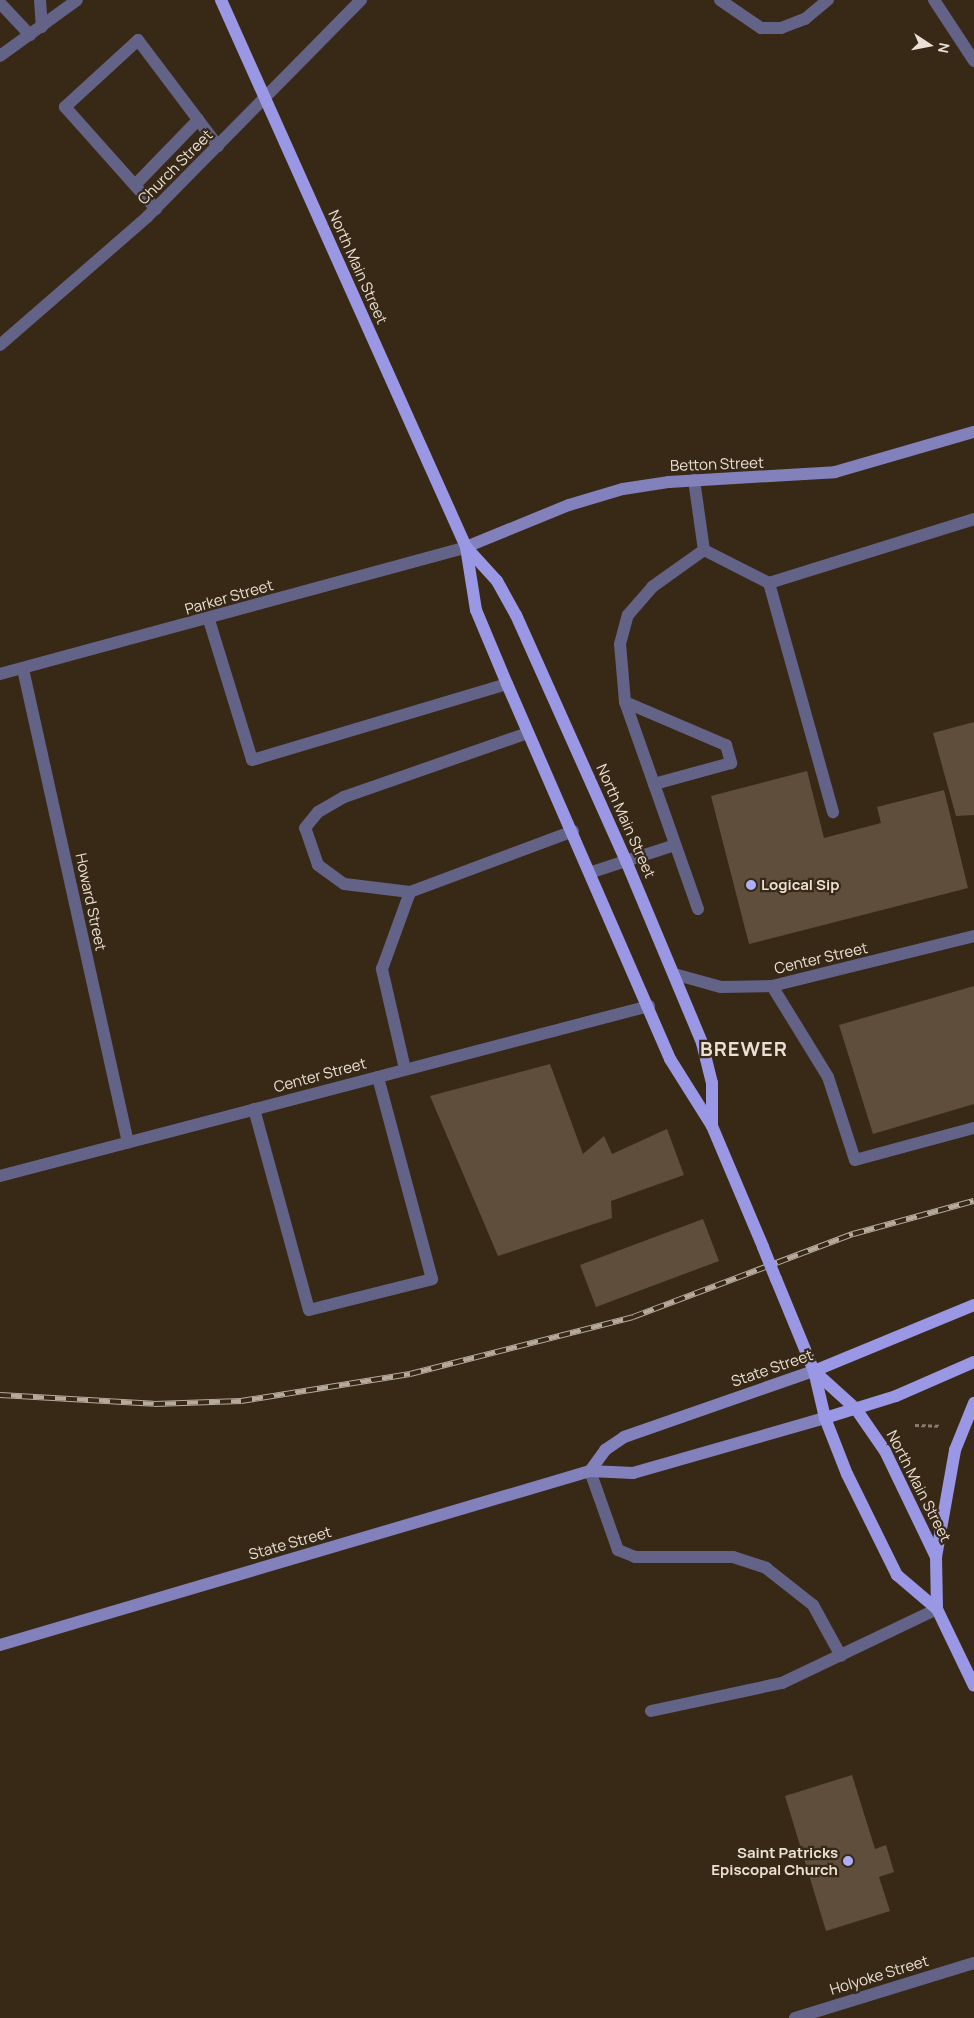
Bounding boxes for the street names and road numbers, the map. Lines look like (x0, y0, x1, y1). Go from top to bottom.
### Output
street label: Church Street (134, 126, 216, 208)
street label: North Main Street (325, 207, 391, 327)
street label: Betton Street (670, 453, 764, 475)
street label: Parker Street (183, 576, 275, 618)
street label: North Main Street (593, 761, 659, 881)
street label: Howard Street (72, 851, 110, 953)
street label: Center Street (773, 939, 869, 977)
street label: Center Street (272, 1054, 368, 1096)
street label: State Street (729, 1346, 815, 1390)
street label: North Main Street (883, 1427, 955, 1545)
street label: State Street (247, 1523, 333, 1563)
street label: Holyoke Street (827, 1951, 931, 1999)

